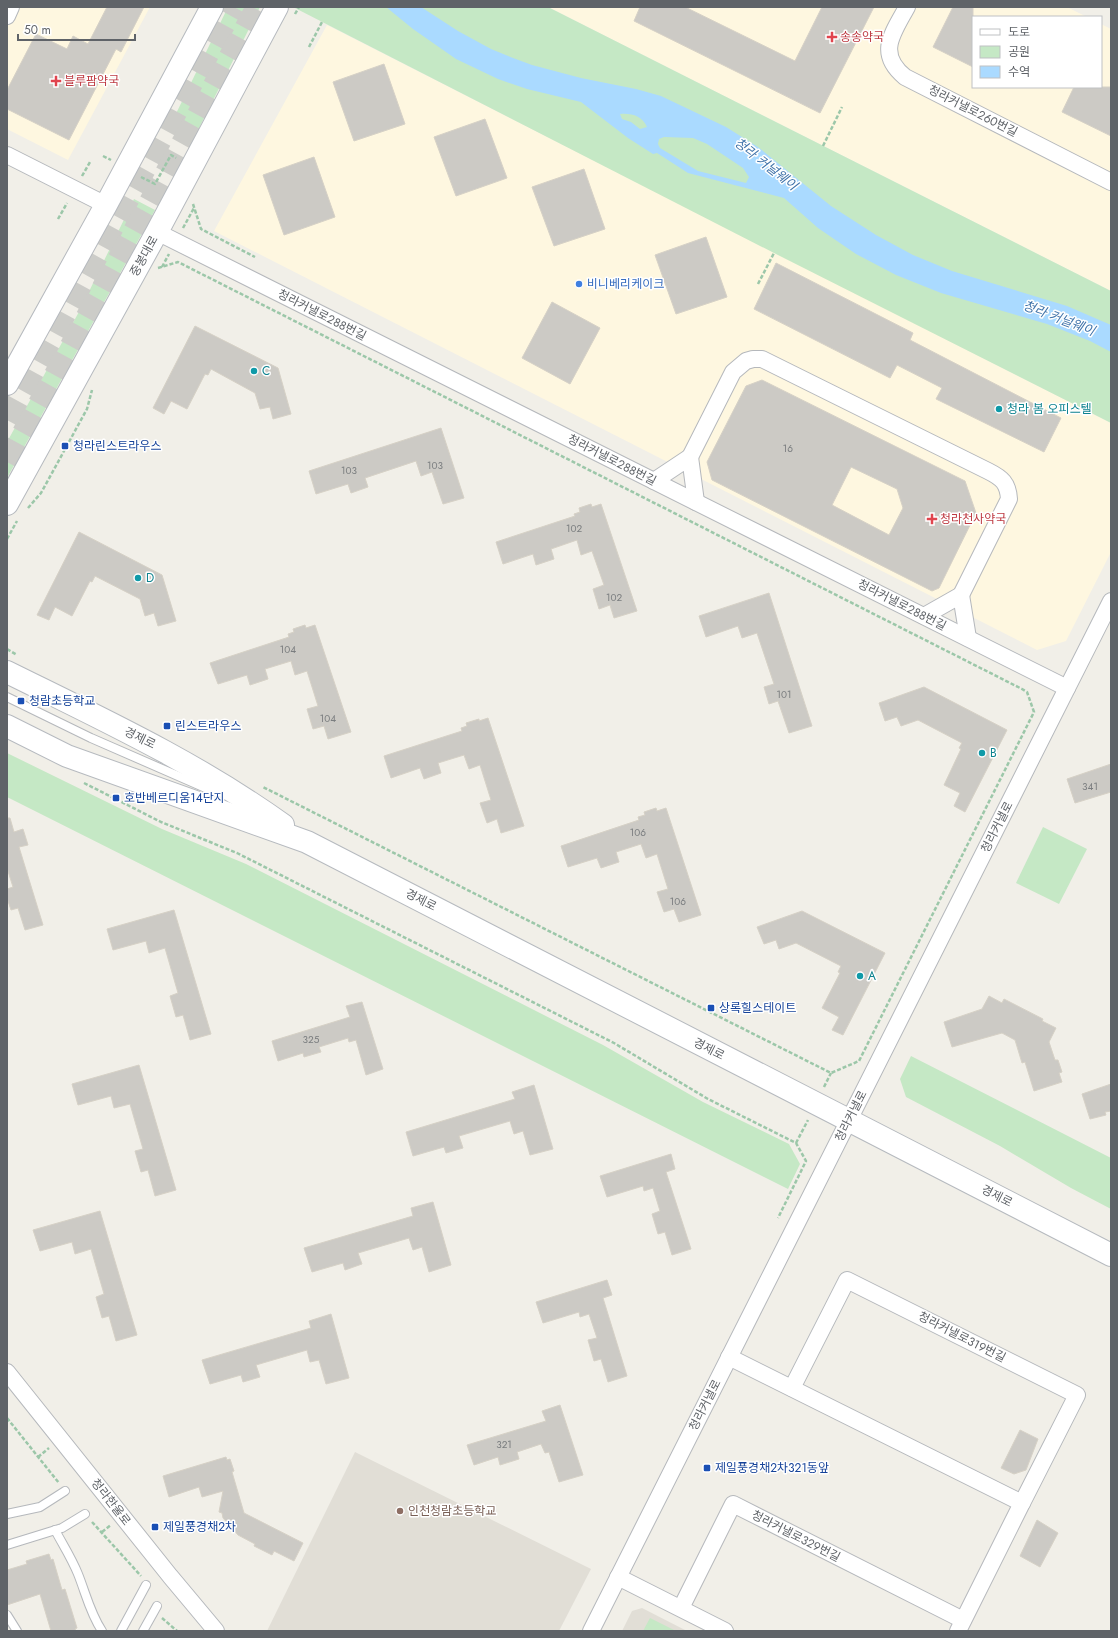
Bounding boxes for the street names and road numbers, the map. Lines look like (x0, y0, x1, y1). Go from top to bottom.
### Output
street label: 청라커낼로260번길 (925, 81, 1021, 141)
street label: 중봉대로 (125, 232, 163, 280)
street label: 청라커낼로288번길 (275, 285, 369, 345)
street label: 청라커낼로288번길 (565, 430, 659, 490)
street label: 청라커낼로288번길 (855, 575, 949, 635)
street label: 경제로 (121, 723, 159, 753)
street label: 청라커낼로 (976, 798, 1018, 856)
street label: 경제로 (402, 884, 440, 916)
street label: 경제로 (690, 1033, 728, 1065)
street label: 청라커낼로 (830, 1087, 872, 1145)
street label: 경제로 (978, 1180, 1016, 1212)
street label: 청라커낼로319번길 (915, 1307, 1009, 1367)
street label: 청라커낼로 (684, 1376, 726, 1434)
street label: 청라한울로 (87, 1475, 135, 1529)
street label: 청라커낼로329번길 (748, 1506, 844, 1566)

